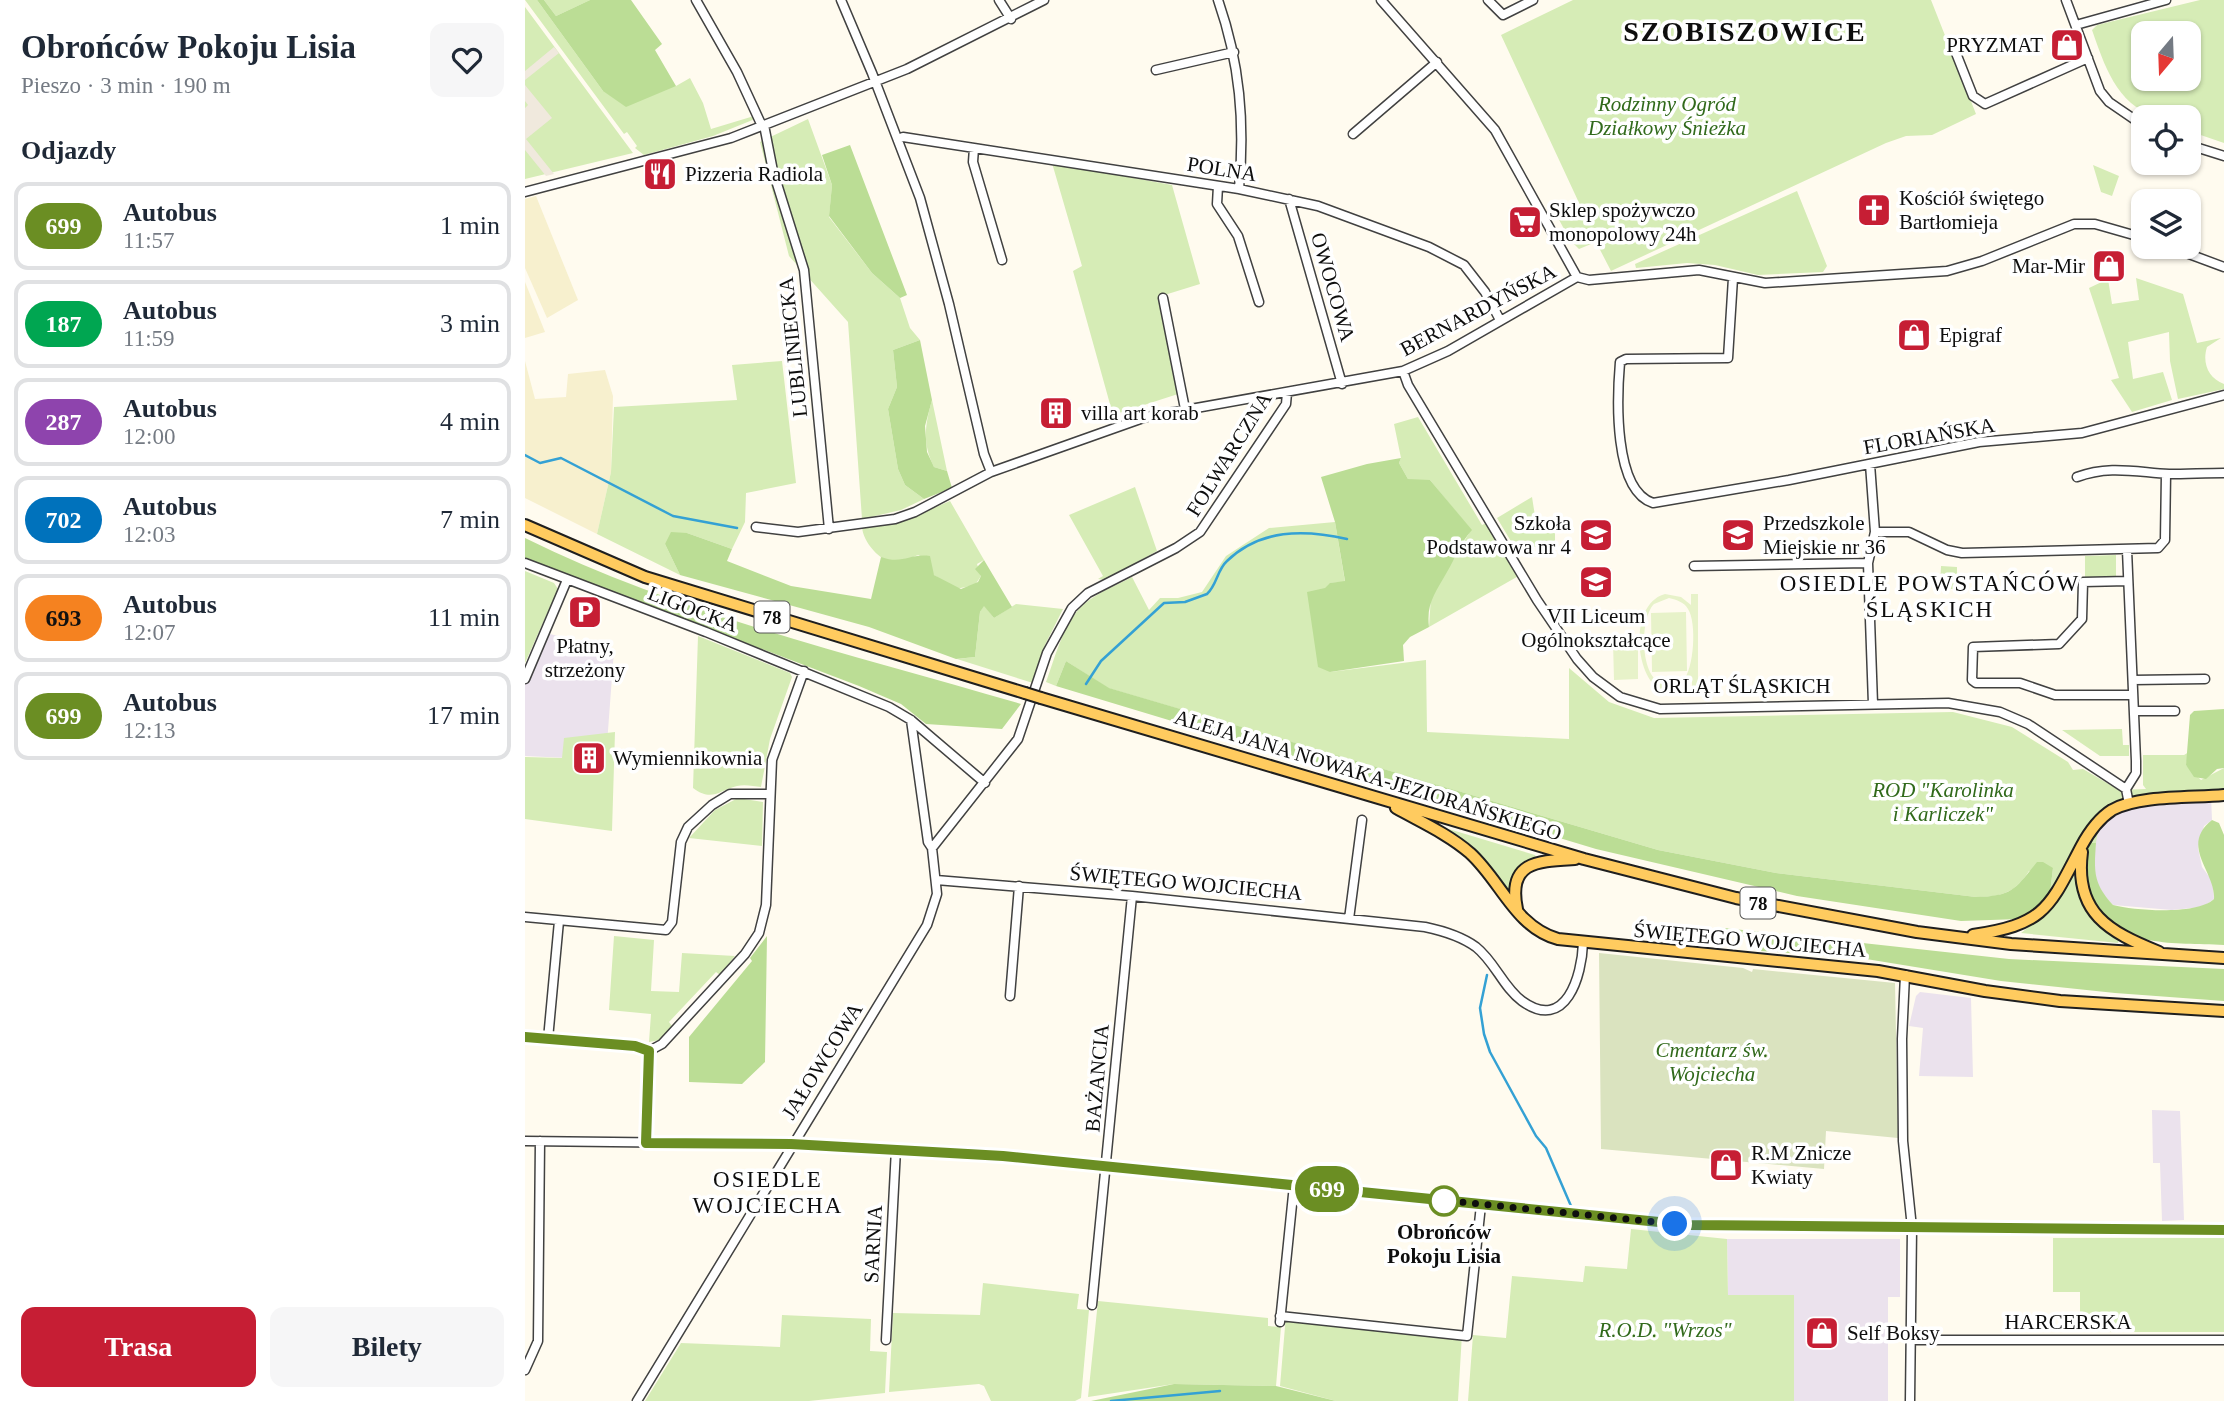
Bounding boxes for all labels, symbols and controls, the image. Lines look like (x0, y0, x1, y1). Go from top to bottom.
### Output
district label: SZOBISZOWICE (1623, 16, 1867, 47)
north arrow (2131, 21, 2201, 91)
map controls (2131, 21, 2201, 259)
button: heart (430, 23, 504, 97)
shop icon: PRYZMAT (2048, 26, 2086, 64)
text: Obrońców Pokoju Lisia (21, 29, 356, 65)
place label: PRYZMAT (1946, 33, 2043, 57)
text: Pieszo · 3 min · 190 m (21, 73, 231, 98)
park label: Rodzinny Ogród Działkowy Śnieżka (1587, 92, 1746, 140)
button: locate (2131, 105, 2201, 175)
text: Odjazdy (21, 136, 116, 165)
street label: POLNA (1186, 152, 1259, 186)
restaurant icon: Pizzeria Radiola (641, 155, 679, 193)
place label: Pizzeria Radiola (685, 162, 824, 186)
place label: Kościół świętego Bartłomieja (1899, 186, 2044, 234)
button: layers (2131, 189, 2201, 259)
church icon: Kościół świętego Bartłomieja (1855, 191, 1893, 229)
text: Autobus (123, 198, 217, 227)
place label: Sklep spożywczo monopolowy 24h (1549, 198, 1697, 246)
supermarket icon: Sklep spożywczo monopolowy 24h (1506, 203, 1544, 241)
text: 1 min (440, 211, 500, 240)
text: 699 (46, 213, 82, 239)
text: 11:57 (123, 228, 175, 253)
street label: OWOCOWA (1306, 230, 1360, 345)
shop icon: Mar-Mir (2090, 247, 2128, 285)
place label: Mar-Mir (2012, 254, 2085, 278)
street label: BERNARDYŃSKA (1396, 258, 1561, 361)
street label: LUBLINIECKA (774, 275, 812, 418)
text: Autobus (123, 296, 217, 325)
text: 3 min (440, 309, 500, 338)
text: 187 (46, 311, 82, 337)
shop icon: Epigraf (1895, 316, 1933, 354)
place label: Epigraf (1939, 323, 2002, 347)
text: 11:59 (123, 326, 175, 351)
street label: FOLWARCZNA (1181, 387, 1277, 521)
text: Autobus (123, 394, 217, 423)
building icon: villa art korab (1037, 394, 1075, 432)
place label: villa art korab (1081, 401, 1199, 425)
text: 4 min (440, 407, 500, 436)
text: 287 (46, 409, 82, 435)
street label: FLORIAŃSKA (1861, 412, 1997, 459)
text: 12:00 (123, 424, 175, 449)
text: Autobus (123, 492, 217, 521)
text: 7 min (440, 505, 500, 534)
text: 702 (46, 507, 82, 533)
place label: Szkoła Podstawowa nr 4 (1426, 511, 1572, 559)
place label: Przedszkole Miejskie nr 36 (1763, 511, 1885, 559)
school or university icon: Szkoła Podstawowa nr 4 (1577, 516, 1615, 554)
school or university icon: Przedszkole Miejskie nr 36 (1719, 516, 1757, 554)
text: 12:03 (123, 522, 175, 547)
school or university icon: VII Liceum Ogólnokształcące (1577, 563, 1615, 601)
district label: OSIEDLE POWSTAŃCÓW ŚLĄSKICH (1780, 570, 2080, 622)
street label: LIGOCKA (645, 581, 742, 637)
text: Autobus (123, 590, 217, 619)
parking icon: Płatny, strzeżony (566, 593, 604, 631)
road number: 78 (755, 602, 789, 632)
text: 11 min (428, 603, 500, 632)
place label: VII Liceum Ogólnokształcące (1521, 604, 1671, 652)
text: 693 (46, 605, 82, 631)
text: 12:07 (123, 620, 175, 645)
place label: Płatny, strzeżony (545, 634, 626, 682)
street label: ORLĄT ŚLĄSKICH (1653, 674, 1831, 698)
text: Autobus (123, 688, 217, 717)
text: 17 min (427, 701, 500, 730)
text: 699 (46, 703, 82, 729)
street label: ALEJA JANA NOWAKA-JEZIORAŃSKIEGO (1171, 705, 1565, 845)
text: 12:13 (123, 718, 175, 743)
building icon: Wymiennikownia (570, 739, 608, 777)
place label: Wymiennikownia (613, 746, 763, 770)
park label: ROD "Karolinka i Karliczek" (1871, 778, 2014, 826)
street label: ŚWIĘTEGO WOJCIECHA (1069, 861, 1304, 905)
road number: 78 (1741, 888, 1775, 918)
street label: ŚWIĘTEGO WOJCIECHA (1633, 918, 1868, 962)
street label: JAŁOWCOWA (777, 998, 868, 1124)
street label: BAŻANCIA (1080, 1022, 1114, 1133)
park label: Cmentarz św. Wojciecha (1656, 1038, 1768, 1086)
place label: R.M Znicze Kwiaty (1751, 1141, 1851, 1189)
shop icon: R.M Znicze Kwiaty (1707, 1146, 1745, 1184)
line badge: 699 (1287, 1166, 1367, 1212)
district label: OSIEDLE WOJCIECHA (693, 1167, 843, 1218)
text: 699 (1309, 1176, 1345, 1202)
marker: Obrońców Pokoju Lisia (1429, 1186, 1459, 1216)
street label: SARNIA (859, 1204, 887, 1284)
your location (1657, 1206, 1692, 1241)
place label: Obrońców Pokoju Lisia (1387, 1220, 1501, 1268)
button: Trasa (21, 1307, 256, 1387)
button: Bilety (270, 1307, 504, 1387)
street label: HARCERSKA (2004, 1310, 2132, 1334)
shop icon: Self Boksy (1803, 1314, 1841, 1352)
park label: R.O.D. "Wrzos" (1597, 1318, 1732, 1342)
place label: Self Boksy (1847, 1321, 1940, 1345)

